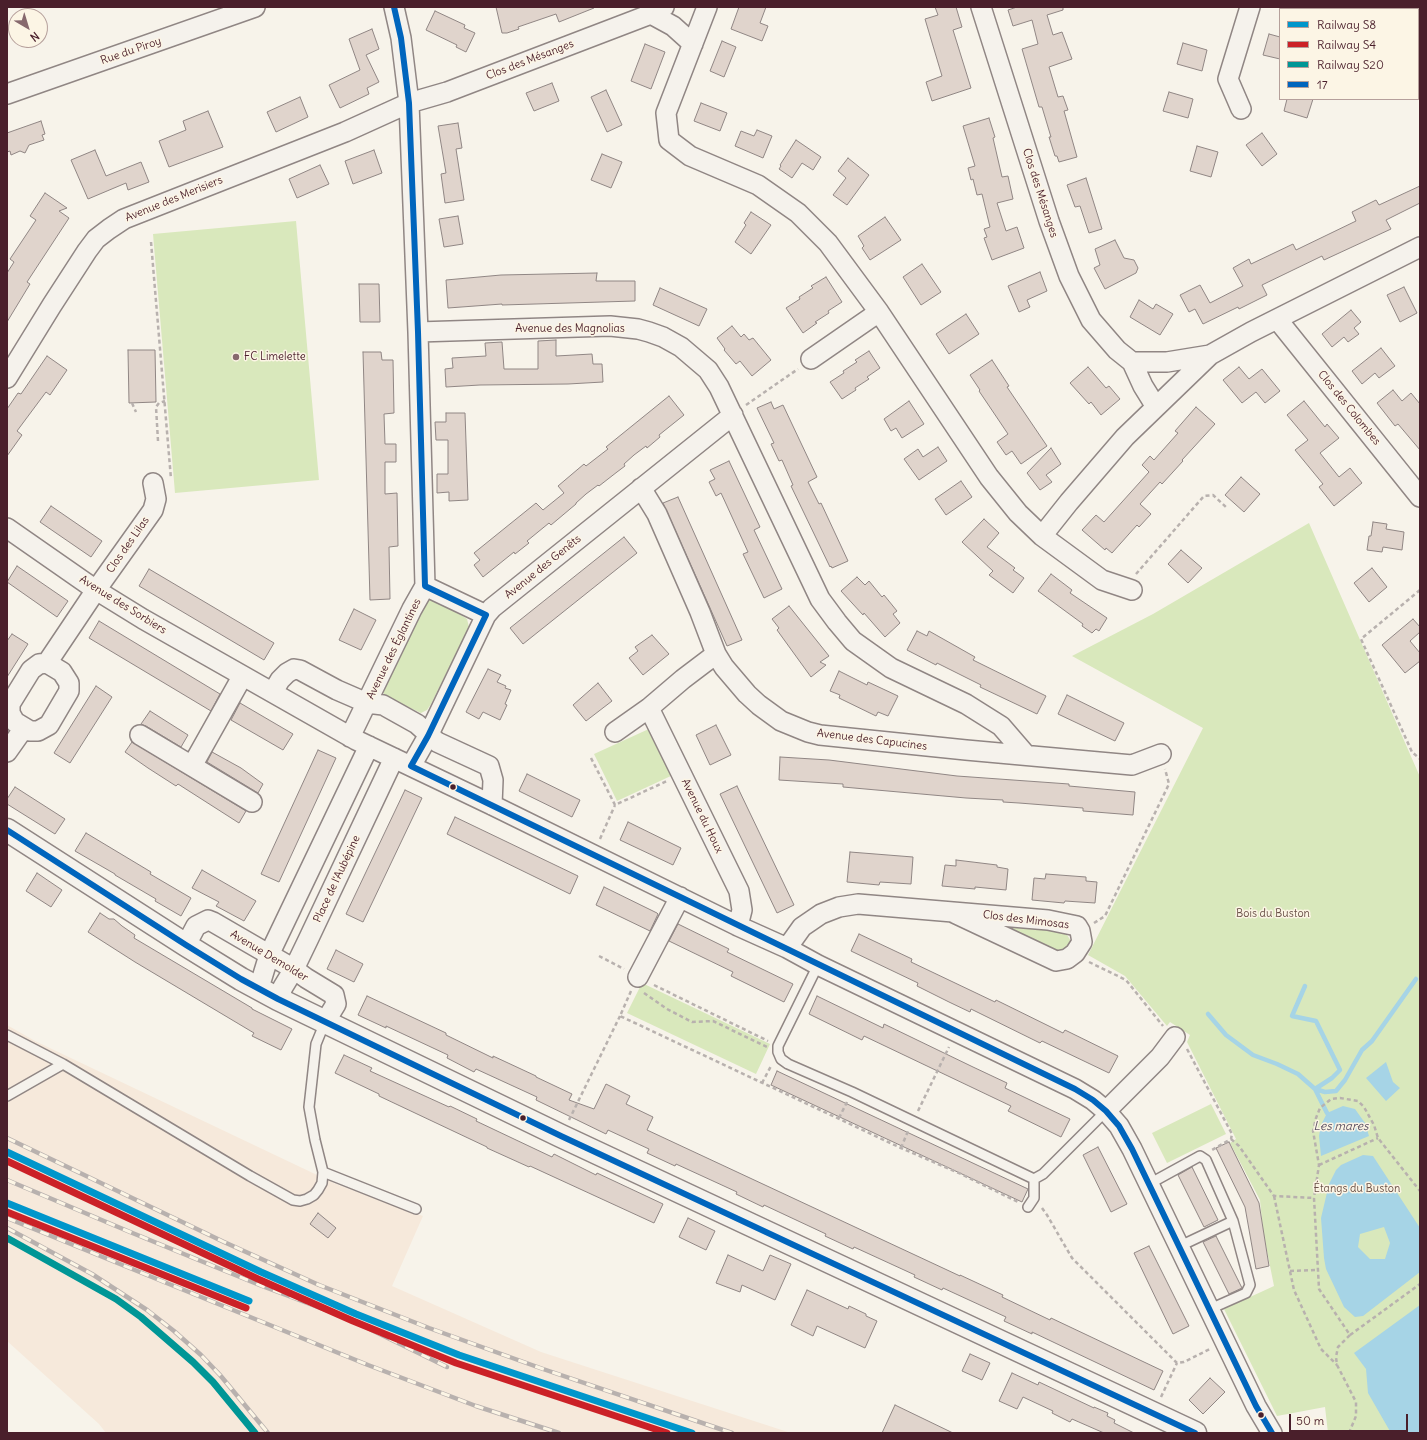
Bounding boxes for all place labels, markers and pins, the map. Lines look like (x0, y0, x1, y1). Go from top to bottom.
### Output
place label: FC Limelette (244, 350, 306, 364)
marker: FC Limelette (231, 352, 241, 362)
unlabelled marker (448, 782, 458, 792)
unlabelled marker (518, 1113, 528, 1123)
unlabelled marker (1256, 1410, 1266, 1420)

